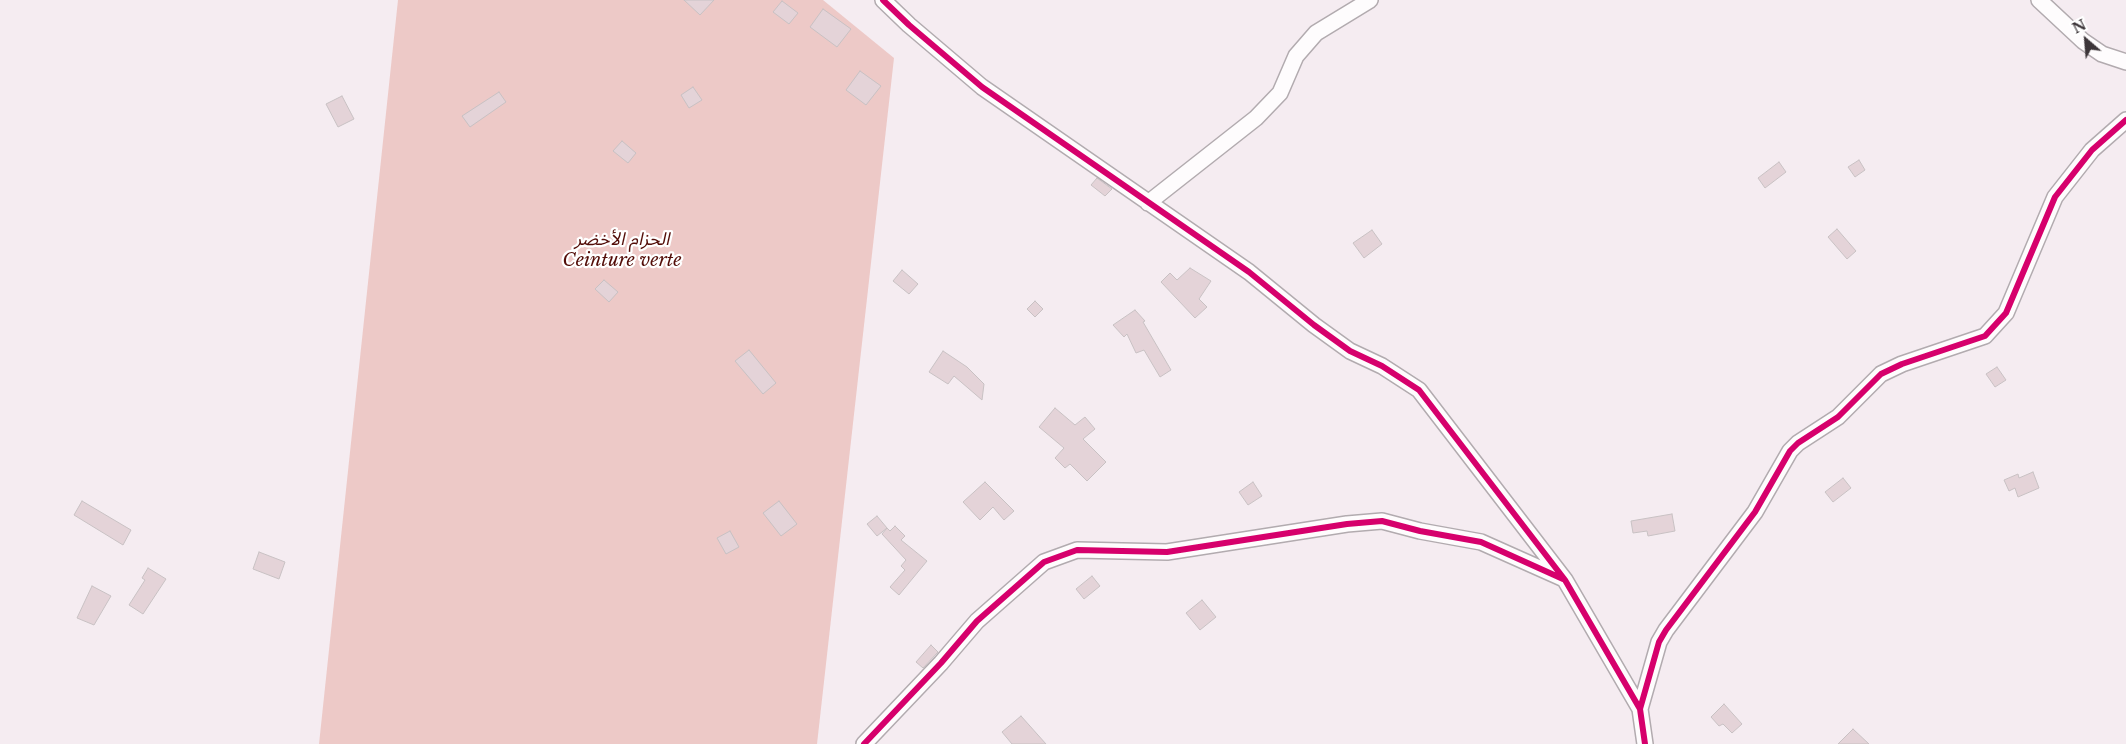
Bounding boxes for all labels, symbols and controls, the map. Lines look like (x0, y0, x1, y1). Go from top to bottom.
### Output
north arrow (2061, 15, 2111, 65)
text: N (2069, 16, 2089, 38)
park label: الحزام الأخضر Ceinture verte (563, 229, 681, 272)

